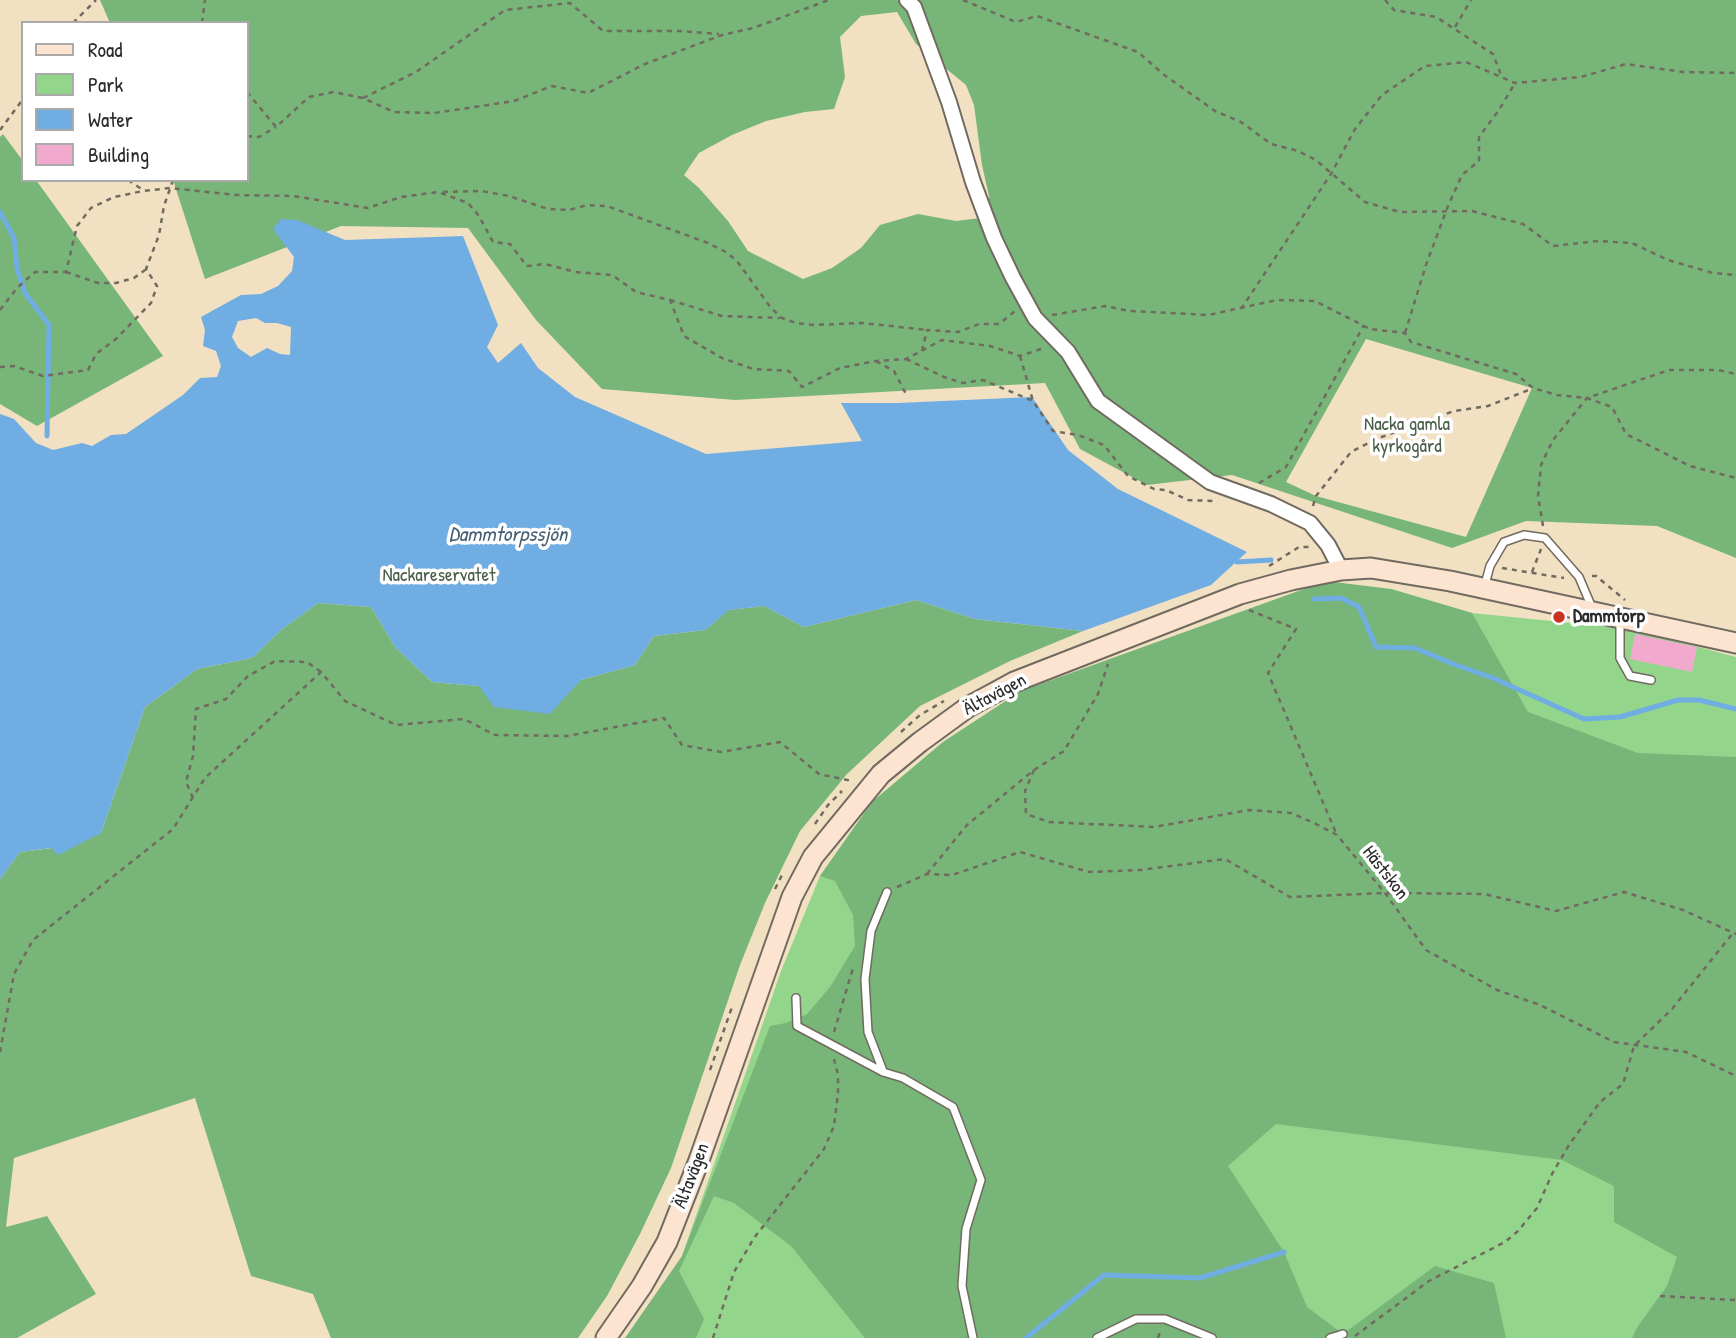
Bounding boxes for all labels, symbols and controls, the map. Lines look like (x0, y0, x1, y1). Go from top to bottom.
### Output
legend (21, 21, 248, 182)
text: Road (88, 35, 122, 64)
text: Park (88, 70, 123, 99)
text: Water (88, 105, 133, 134)
text: Building (88, 140, 149, 169)
park label: Nacka gamla kyrkogård (1364, 414, 1450, 458)
water label: Dammtorpssjön (449, 522, 567, 548)
park label: Nackareservatet (382, 565, 496, 587)
place label: Dammtorp (1573, 606, 1645, 628)
marker: Dammtorp (1551, 609, 1567, 625)
street label: Ältavägen (960, 669, 1030, 721)
street label: Hästskon (1357, 842, 1413, 904)
street label: Ältavägen (669, 1140, 715, 1212)

